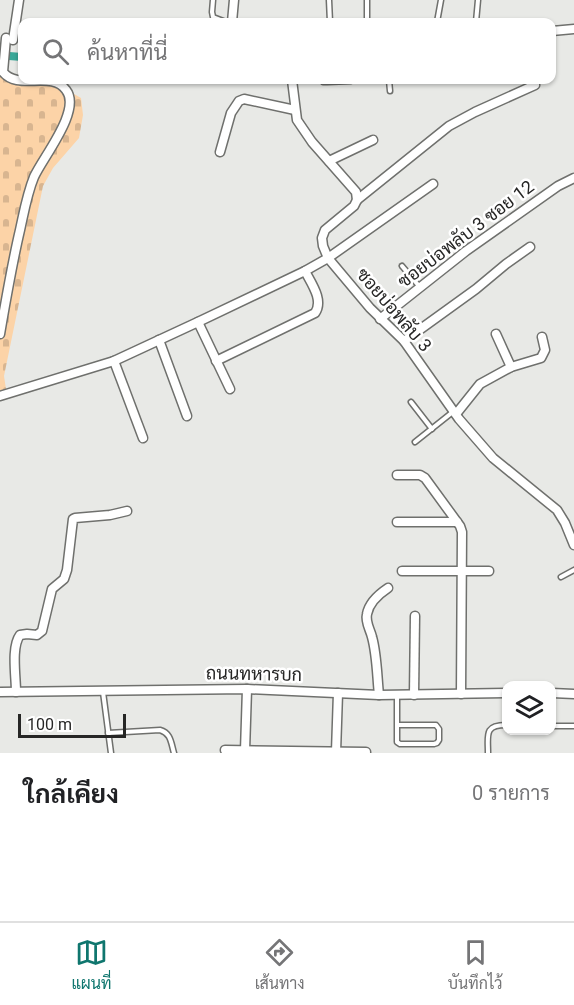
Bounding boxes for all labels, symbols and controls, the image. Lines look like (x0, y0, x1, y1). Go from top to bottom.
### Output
search box (18, 18, 556, 84)
icon: search (39, 35, 72, 68)
text: ค้นหาที่นี่ (87, 40, 167, 65)
street label: ซอยบ่อพลับ 3 ซอย 12 (393, 175, 538, 292)
street label: ซอยบ่อพลับ 3 (352, 263, 437, 356)
street label: ถนนทหารบก (206, 662, 302, 685)
map controls (502, 681, 556, 735)
button: layers (502, 681, 556, 735)
scale bar (18, 711, 126, 738)
text: 100 m (27, 715, 72, 734)
text: ใกล้เคียง (24, 779, 119, 809)
text: 0 รายการ (472, 781, 550, 805)
tab: แผนที่ (72, 936, 111, 993)
tab: เส้นทาง (255, 936, 305, 993)
tab: บันทึกไว้ (448, 936, 502, 993)

